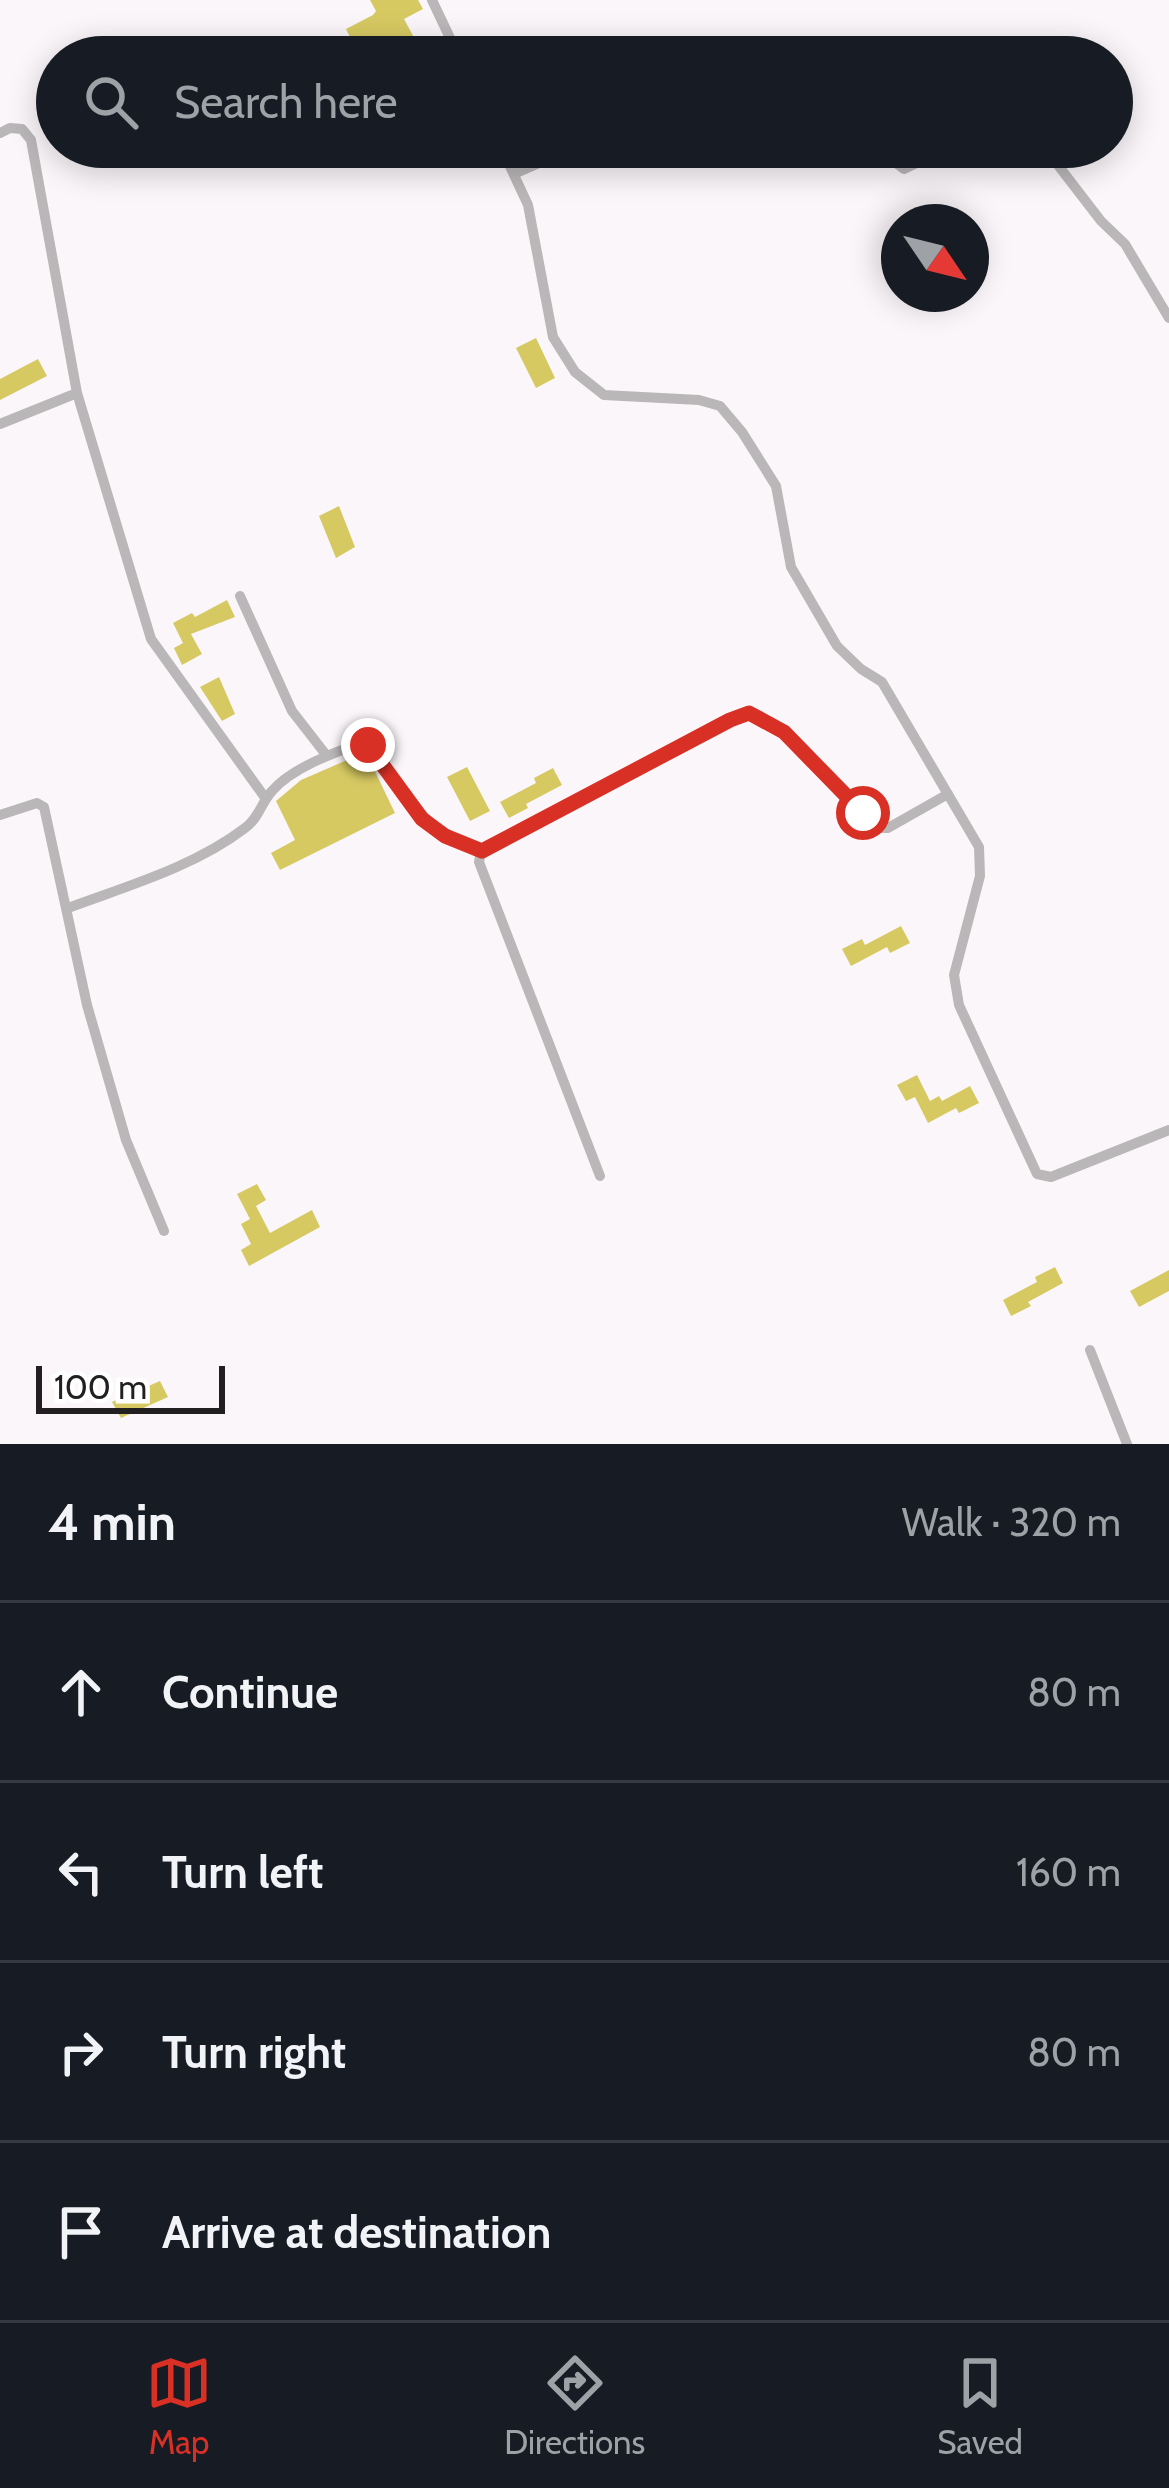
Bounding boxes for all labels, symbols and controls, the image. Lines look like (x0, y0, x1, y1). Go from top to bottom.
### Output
search box (36, 36, 1133, 168)
icon: search (78, 69, 144, 135)
text: Search here (174, 75, 398, 129)
north arrow (881, 204, 989, 312)
route end (341, 718, 395, 772)
route start (836, 786, 890, 840)
scale bar (36, 1360, 225, 1413)
text: 100 m (54, 1367, 147, 1407)
text: 4 min (48, 1491, 176, 1553)
text: Walk · 320 m (902, 1498, 1121, 1546)
icon: ahead (48, 1659, 114, 1725)
text: Continue (162, 1665, 338, 1719)
text: 80 m (1027, 1668, 1121, 1716)
icon: left (48, 1839, 114, 1905)
text: Turn left (162, 1845, 324, 1899)
text: 160 m (1016, 1848, 1121, 1896)
icon: right (48, 2019, 114, 2085)
text: Turn right (162, 2025, 346, 2079)
text: 80 m (1027, 2028, 1121, 2076)
icon: arrive (48, 2199, 114, 2265)
text: Arrive at destination (162, 2205, 551, 2259)
tab: Map (146, 2350, 212, 2462)
tab: Directions (504, 2350, 645, 2462)
tab: Saved (937, 2350, 1023, 2462)

